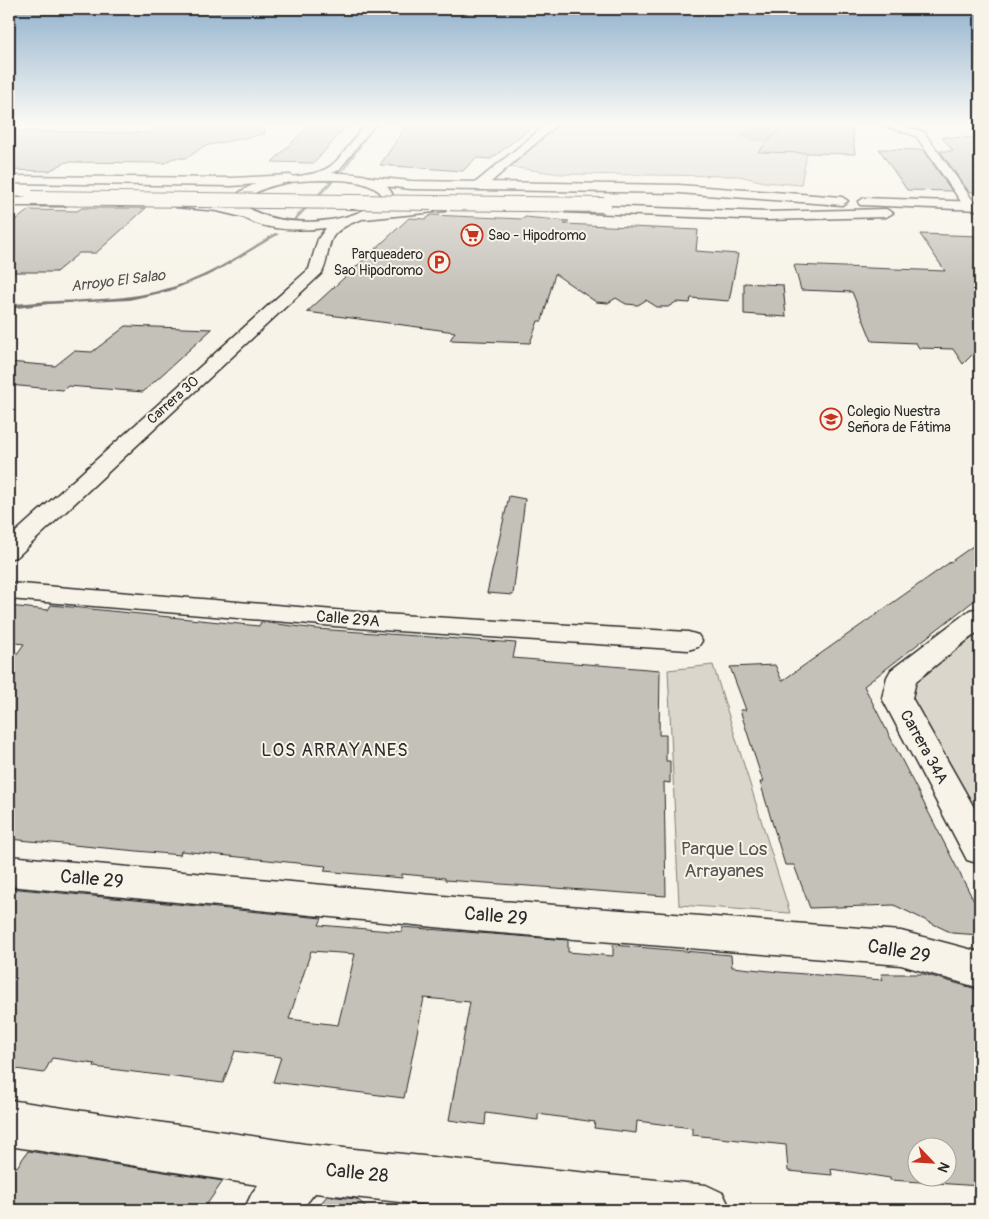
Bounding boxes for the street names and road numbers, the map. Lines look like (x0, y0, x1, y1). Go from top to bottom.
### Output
street label: Carrera 30 (144, 372, 202, 428)
street label: Calle 29A (315, 606, 381, 632)
street label: Carrera 34A (895, 706, 953, 788)
street label: Calle 29 (59, 864, 125, 894)
street label: Calle 29 (463, 901, 529, 931)
street label: Calle 29 (866, 934, 932, 968)
street label: Calle 28 (324, 1158, 390, 1188)

